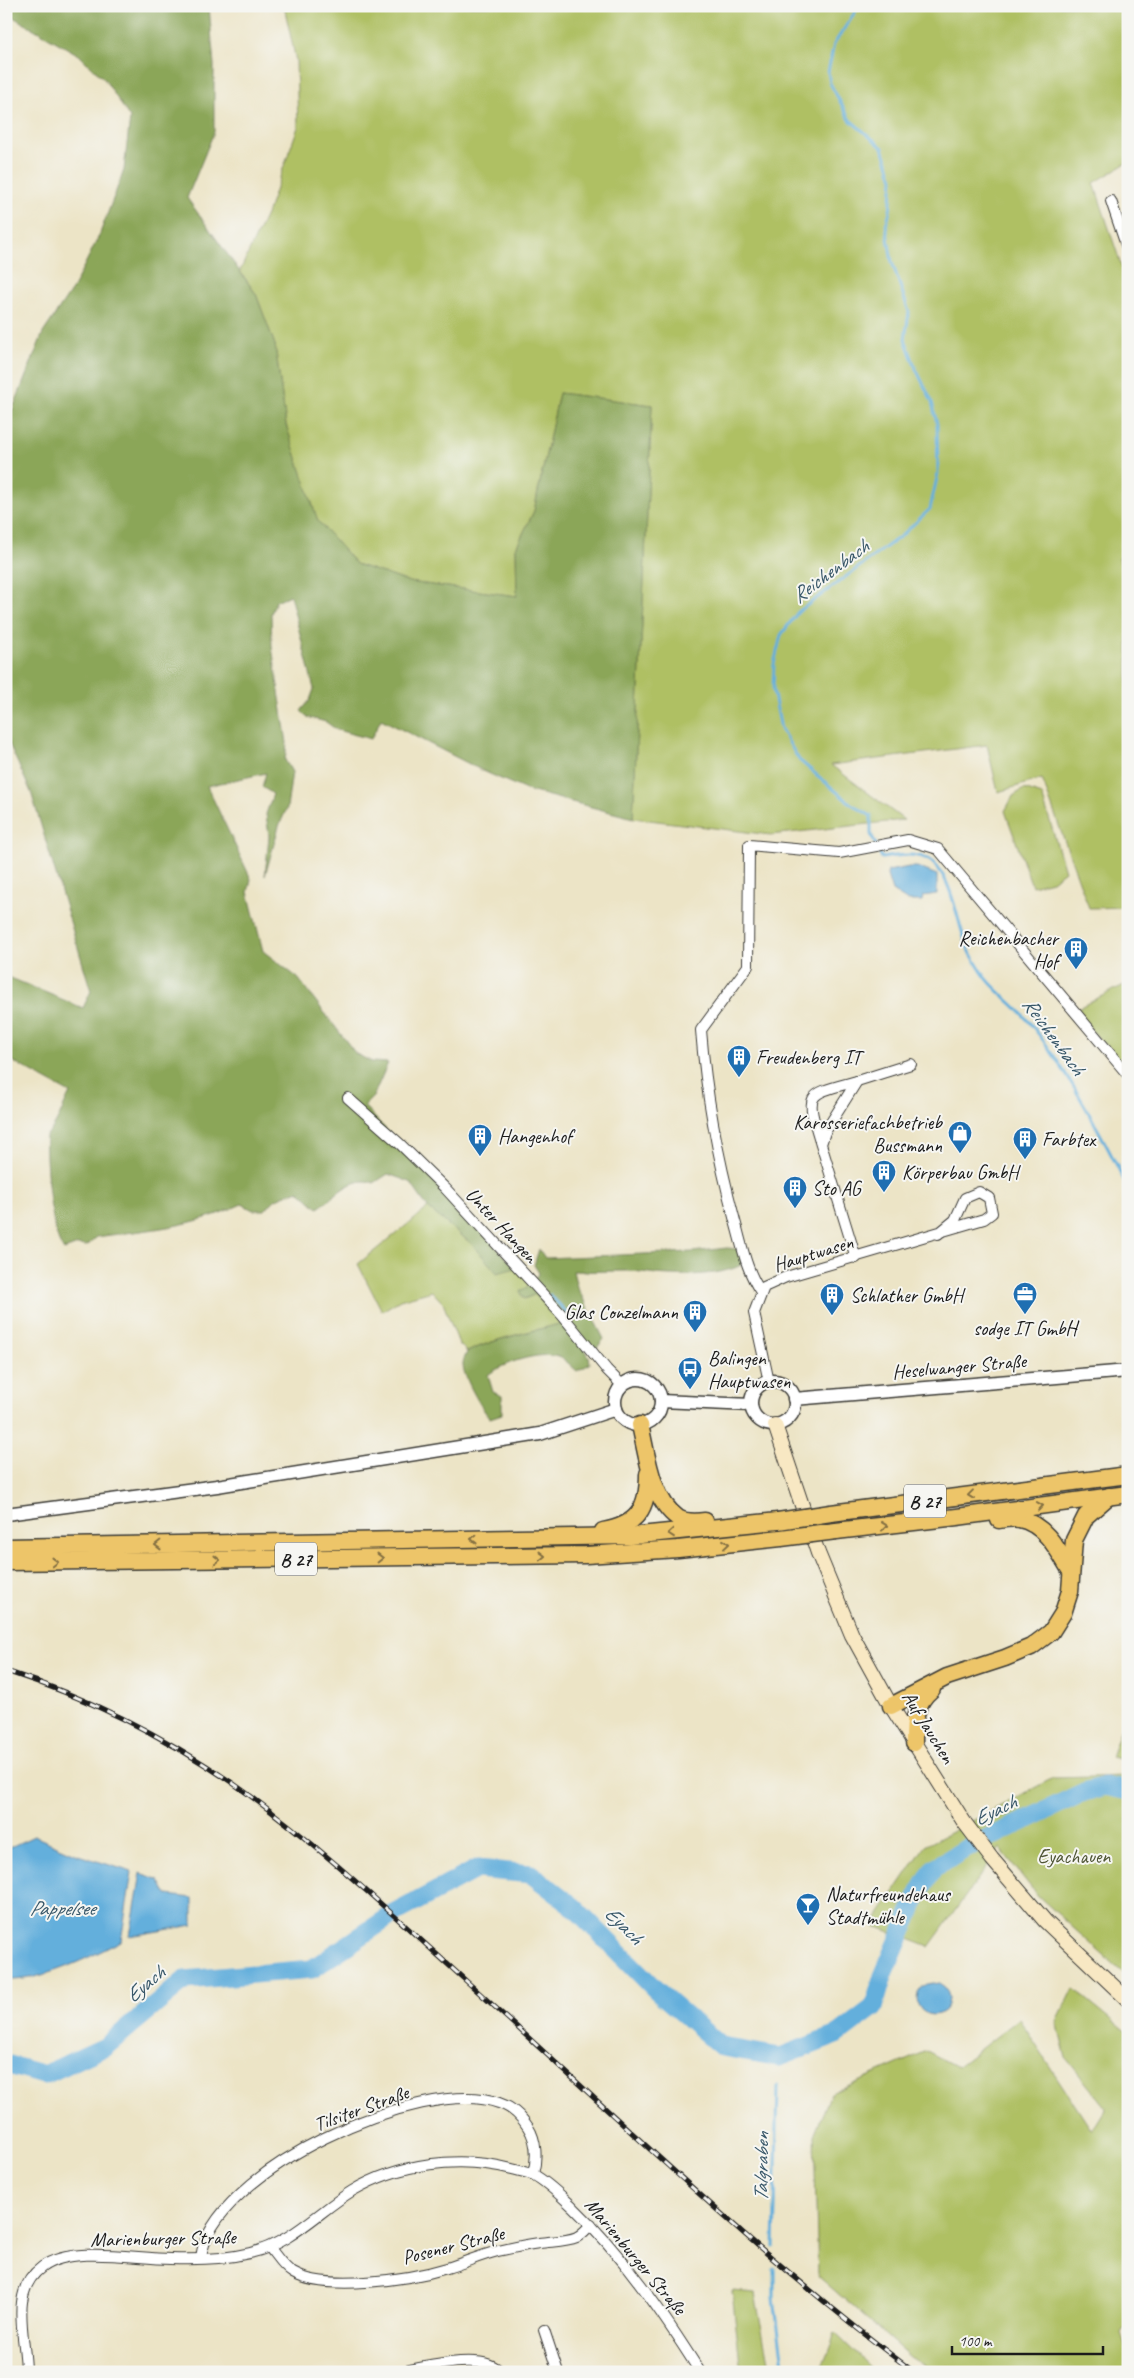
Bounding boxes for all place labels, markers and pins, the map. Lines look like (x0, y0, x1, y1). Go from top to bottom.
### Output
place label: Reichenbacher Hof (959, 926, 1062, 974)
building icon: Reichenbacher Hof (1063, 936, 1089, 970)
building icon: Freudenberg IT (726, 1044, 752, 1078)
place label: Freudenberg IT (756, 1045, 865, 1070)
place label: Karosseriefachbetrieb Bussmann (793, 1110, 943, 1158)
shop icon: Karosseriefachbetrieb Bussmann (947, 1120, 973, 1154)
building icon: Hangenhof (467, 1123, 493, 1157)
place label: Hangenhof (498, 1124, 576, 1149)
building icon: Farbtex (1012, 1126, 1038, 1160)
place label: Farbtex (1042, 1127, 1097, 1152)
building icon: Körperbau GmbH (871, 1159, 897, 1193)
place label: Körperbau GmbH (902, 1160, 1021, 1185)
building icon: Sto AG (782, 1175, 808, 1209)
place label: Sto AG (812, 1176, 862, 1201)
office icon: sodge IT GmbH (1012, 1281, 1038, 1315)
building icon: Schlather GmbH (819, 1282, 845, 1316)
place label: Schlather GmbH (850, 1283, 966, 1308)
building icon: Glas Conzelmann (682, 1299, 708, 1333)
place label: Glas Conzelmann (564, 1300, 679, 1325)
place label: sodge IT GmbH (973, 1316, 1080, 1341)
place label: Balingen Hauptwasen (708, 1346, 791, 1394)
bus stop icon: Balingen Hauptwasen (677, 1356, 703, 1390)
place label: Naturfreundehaus Stadtmühle (826, 1882, 952, 1930)
bar icon: Naturfreundehaus Stadtmühle (795, 1892, 821, 1926)

